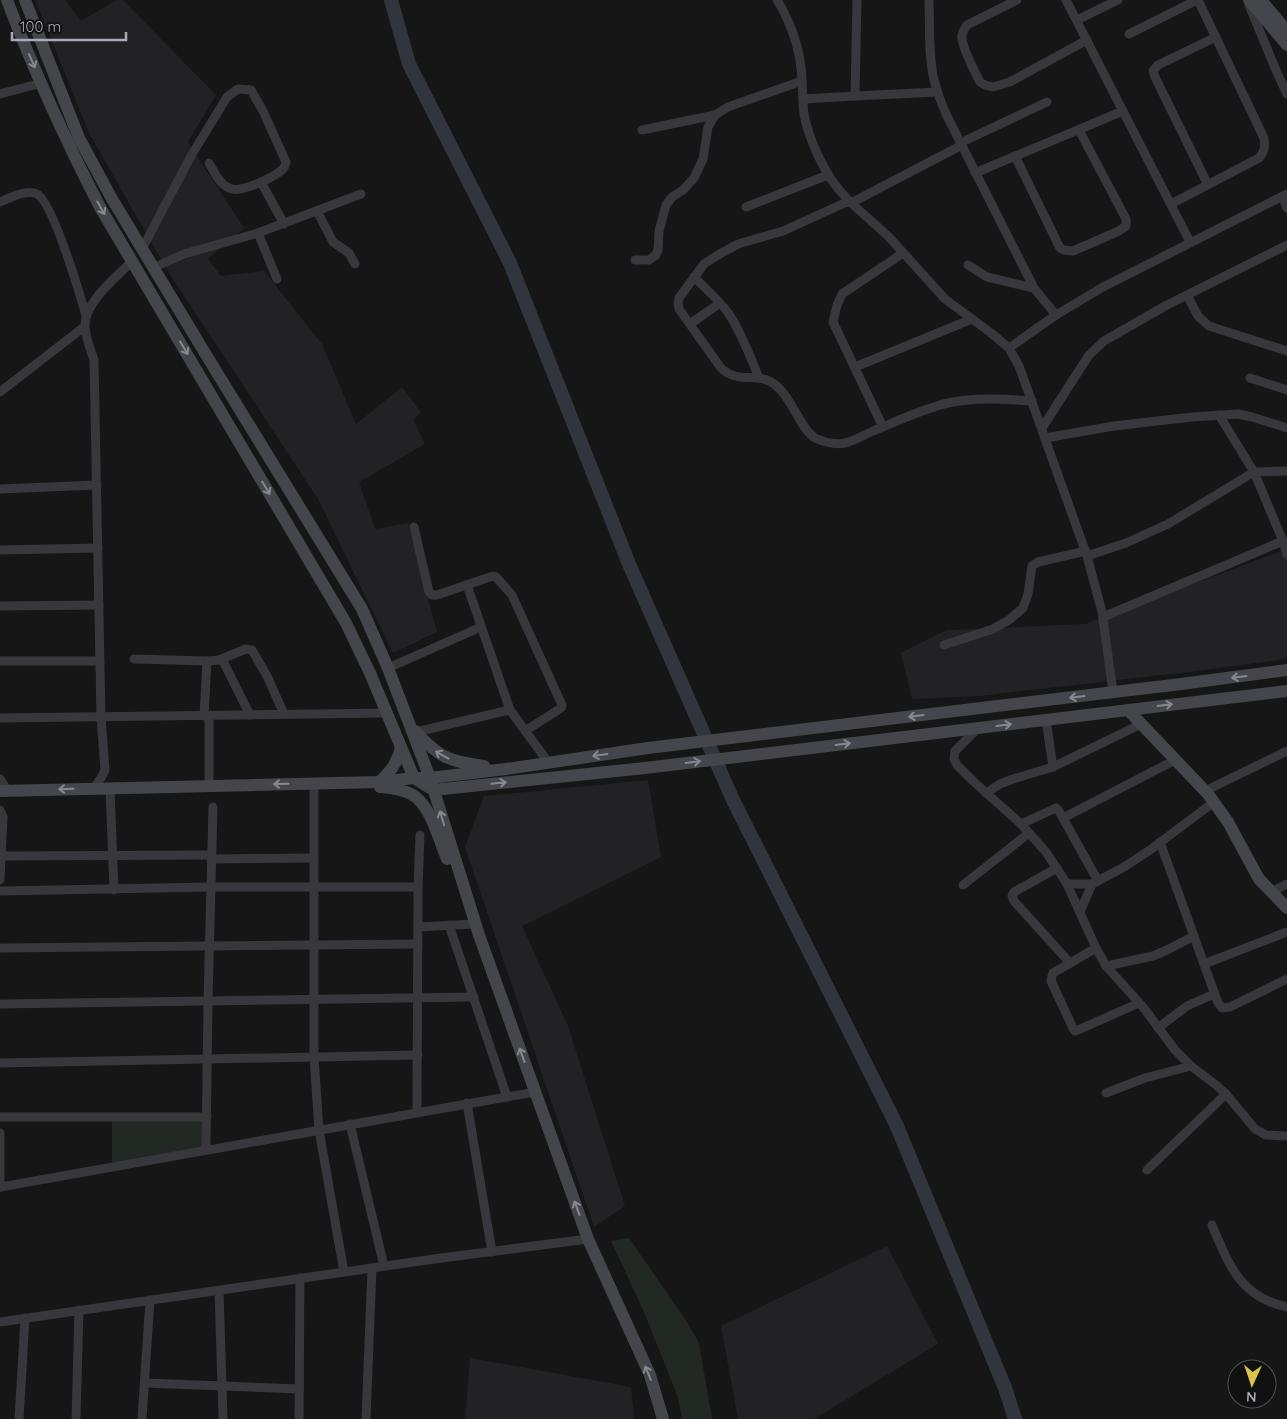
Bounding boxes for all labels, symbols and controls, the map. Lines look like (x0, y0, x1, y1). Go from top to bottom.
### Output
scale bar (12, 10, 126, 42)
text: 100 m (20, 17, 61, 36)
one-way arrow (28, 53, 38, 68)
one-way arrow (96, 201, 106, 216)
one-way arrow (179, 341, 189, 355)
one-way arrow (262, 481, 272, 495)
one-way arrow (1231, 672, 1247, 682)
one-way arrow (1070, 692, 1086, 702)
one-way arrow (1157, 700, 1173, 710)
one-way arrow (908, 711, 924, 721)
one-way arrow (996, 719, 1012, 729)
one-way arrow (834, 739, 850, 749)
one-way arrow (435, 750, 450, 760)
one-way arrow (592, 750, 608, 760)
one-way arrow (685, 757, 701, 767)
one-way arrow (491, 778, 507, 788)
one-way arrow (274, 779, 290, 789)
one-way arrow (59, 784, 75, 794)
one-way arrow (437, 811, 446, 826)
one-way arrow (517, 1047, 526, 1063)
one-way arrow (572, 1200, 581, 1216)
north arrow (1227, 1359, 1277, 1409)
one-way arrow (643, 1366, 653, 1381)
text: N (1246, 1388, 1257, 1406)

